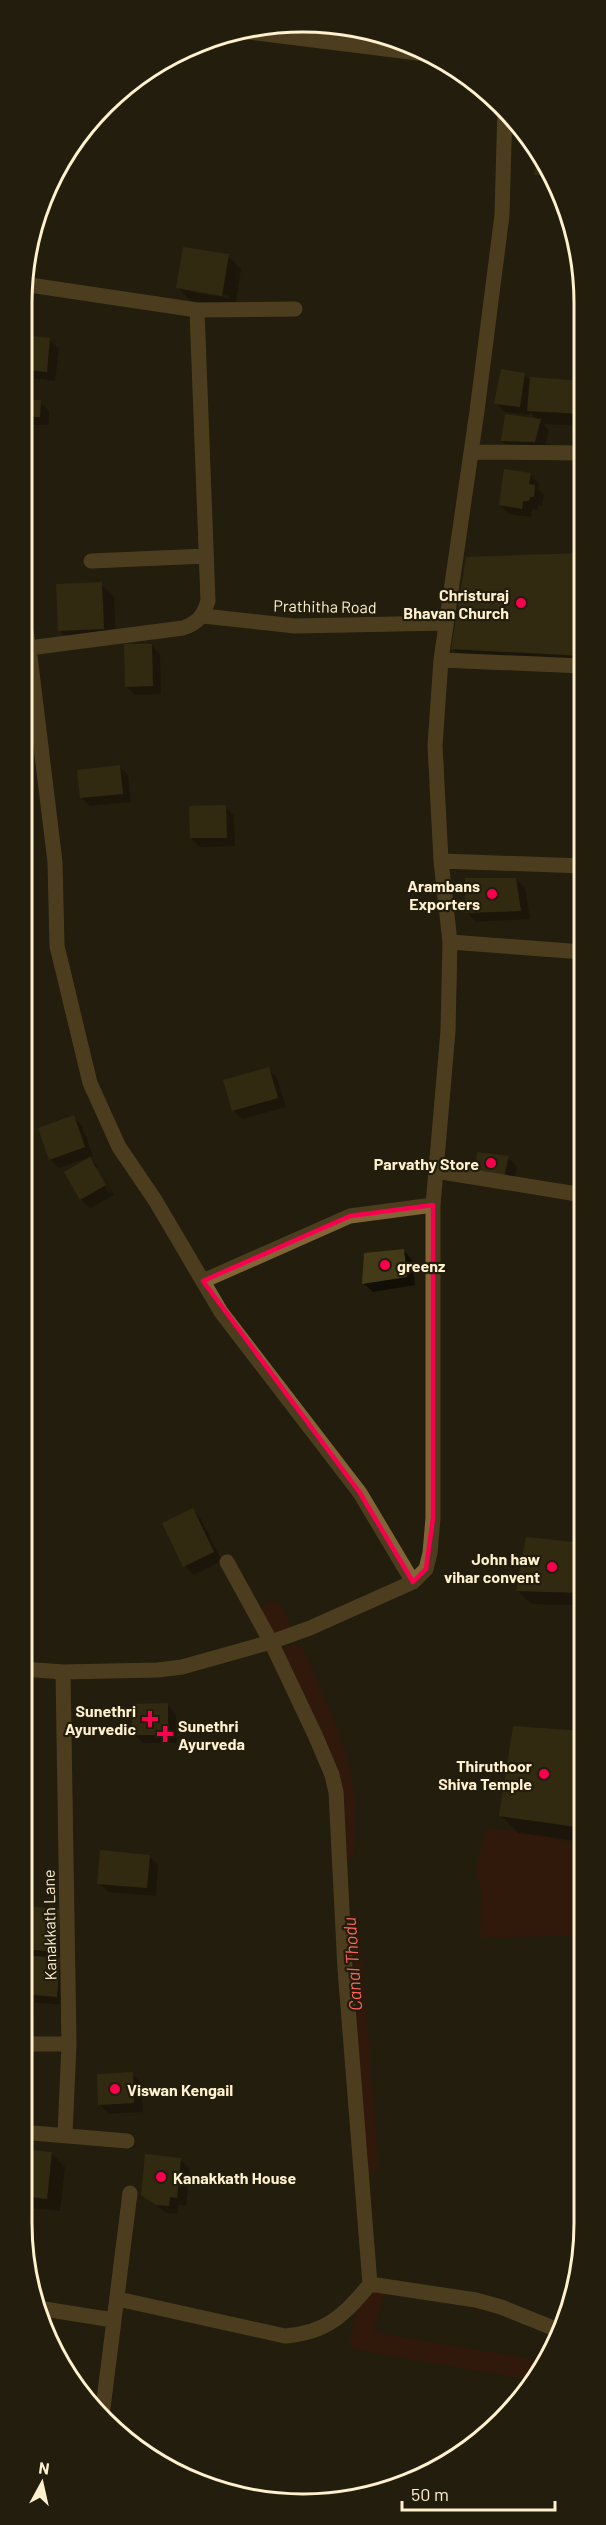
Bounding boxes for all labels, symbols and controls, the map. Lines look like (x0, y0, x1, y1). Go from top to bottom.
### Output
place label: Christuraj Bhavan Church (403, 585, 509, 622)
street label: Prathitha Road (273, 596, 377, 616)
marker: Christuraj Bhavan Church (514, 596, 528, 610)
place label: Arambans Exporters (407, 876, 480, 913)
marker: Arambans Exporters (485, 887, 499, 901)
place label: Parvathy Store (374, 1154, 479, 1173)
marker: Parvathy Store (484, 1156, 498, 1170)
place label: greenz (397, 1256, 445, 1275)
marker: greenz (378, 1258, 392, 1272)
place label: John haw vihar convent (444, 1549, 540, 1586)
marker: John haw vihar convent (545, 1560, 559, 1574)
place label: Sunethri Ayurvedic (65, 1701, 136, 1738)
marker: Sunethri Ayurvedic (141, 1710, 159, 1728)
place label: Sunethri Ayurveda (178, 1716, 245, 1753)
marker: Sunethri Ayurveda (156, 1725, 174, 1743)
place label: Thiruthoor Shiva Temple (438, 1756, 532, 1793)
marker: Thiruthoor Shiva Temple (537, 1767, 551, 1781)
street label: Kanakkath Lane (39, 1869, 59, 1981)
water label: Canal Thodu (338, 1916, 366, 2012)
place label: Viswan Kengail (127, 2080, 233, 2099)
marker: Viswan Kengail (108, 2082, 122, 2096)
place label: Kanakkath House (173, 2168, 296, 2187)
marker: Kanakkath House (154, 2170, 168, 2184)
north arrow (12, 2453, 72, 2513)
text: N (38, 2458, 51, 2478)
scale bar (402, 2474, 555, 2512)
text: 50 m (411, 2483, 449, 2505)

